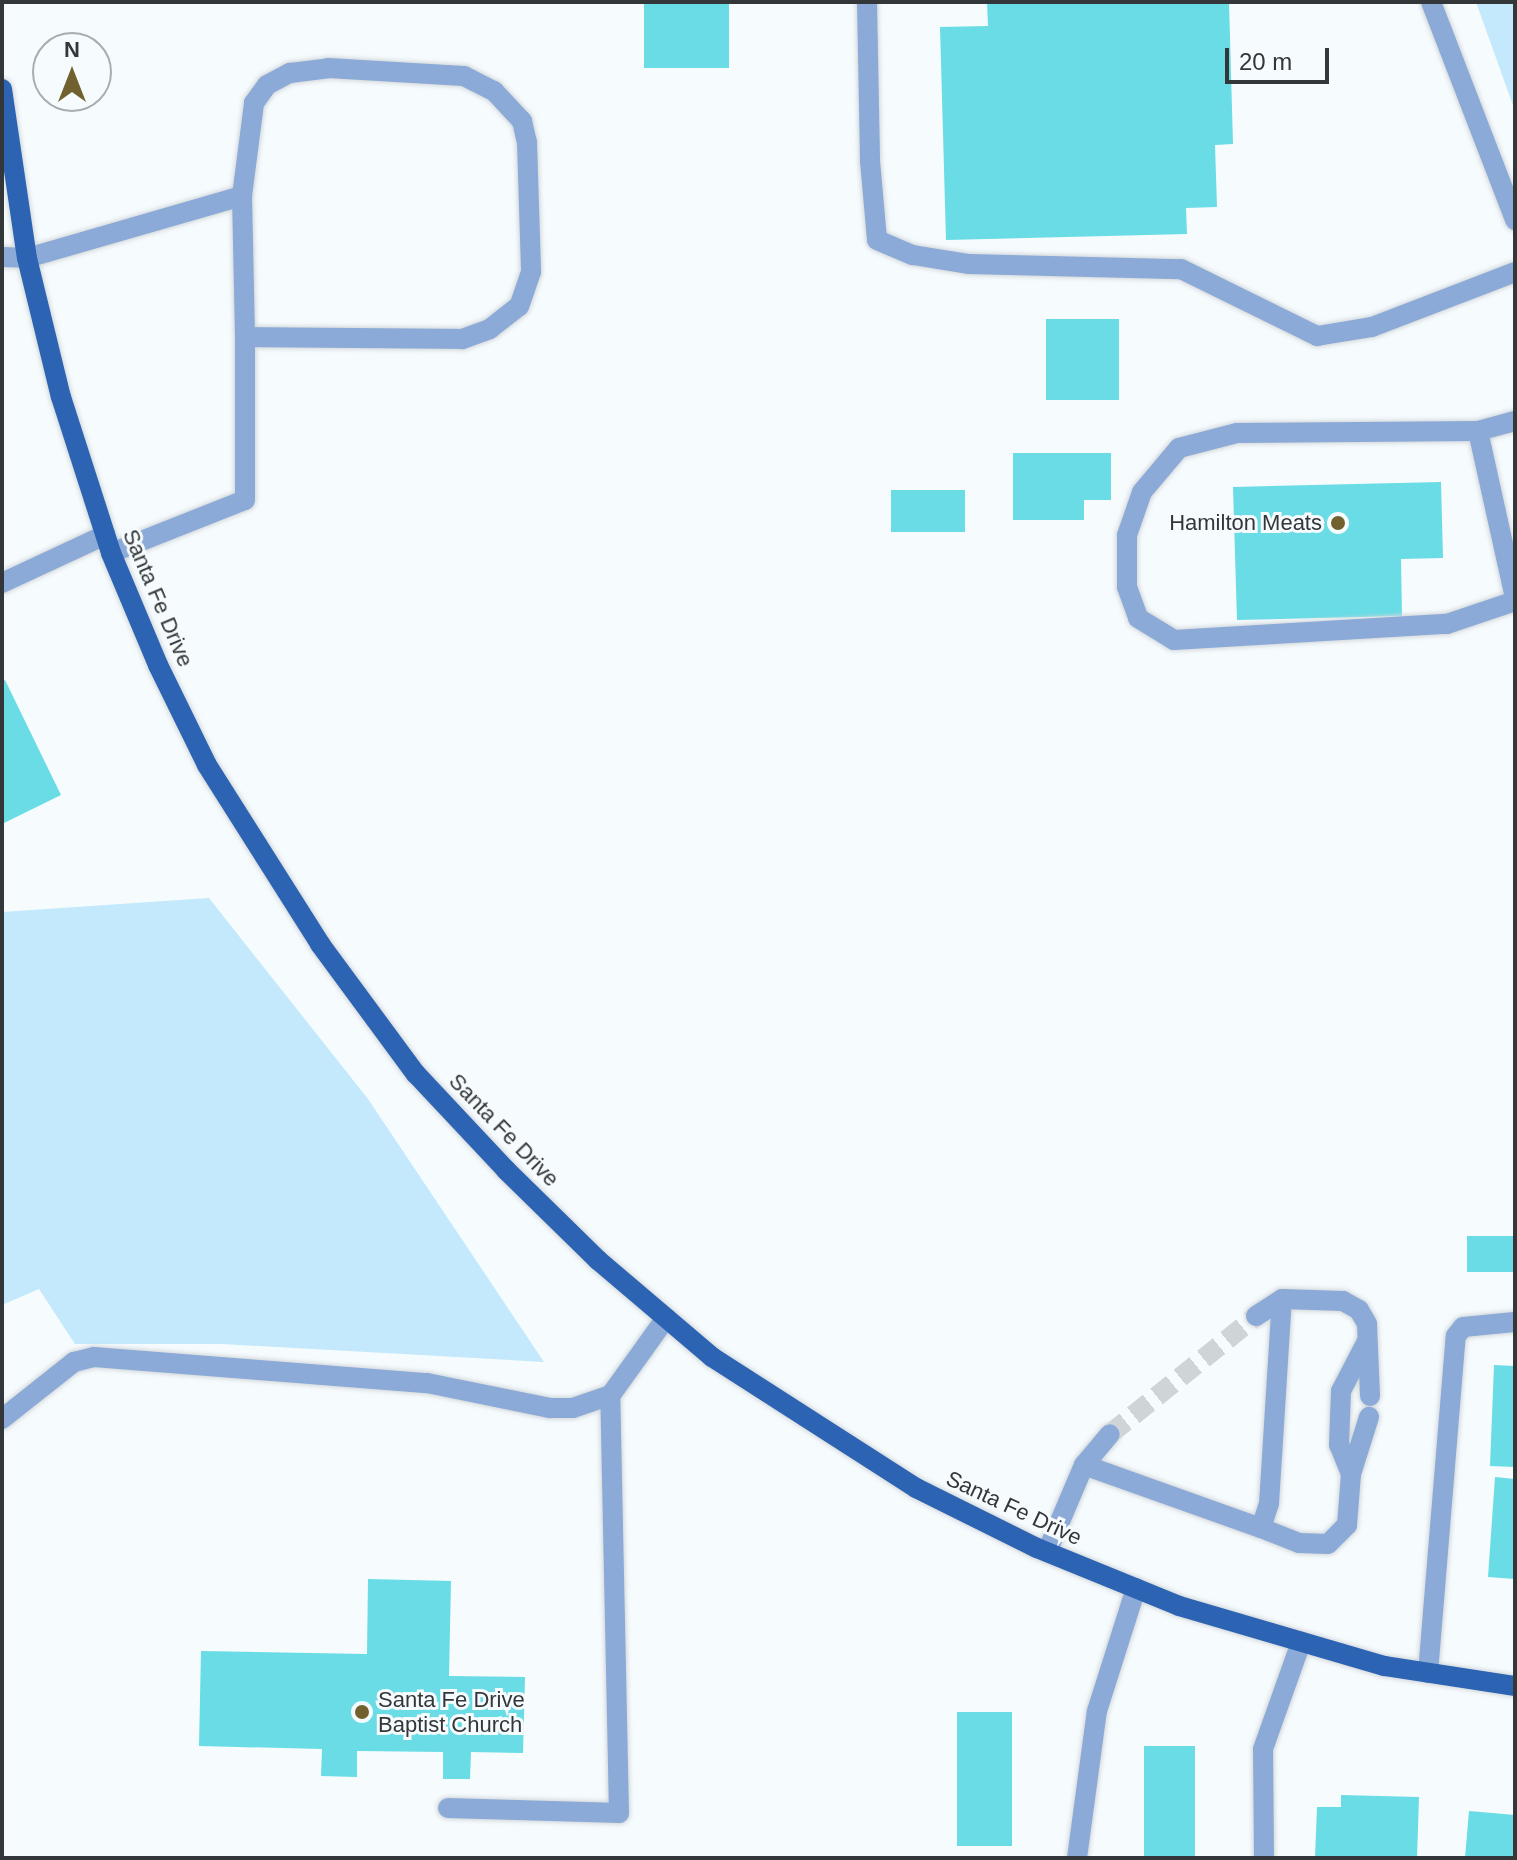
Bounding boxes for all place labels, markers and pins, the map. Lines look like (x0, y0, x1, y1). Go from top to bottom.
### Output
place label: Hamilton Meats (1169, 510, 1322, 536)
marker: Hamilton Meats (1329, 514, 1347, 532)
place label: Santa Fe Drive Baptist Church (378, 1686, 525, 1738)
marker: Santa Fe Drive Baptist Church (353, 1703, 371, 1721)

